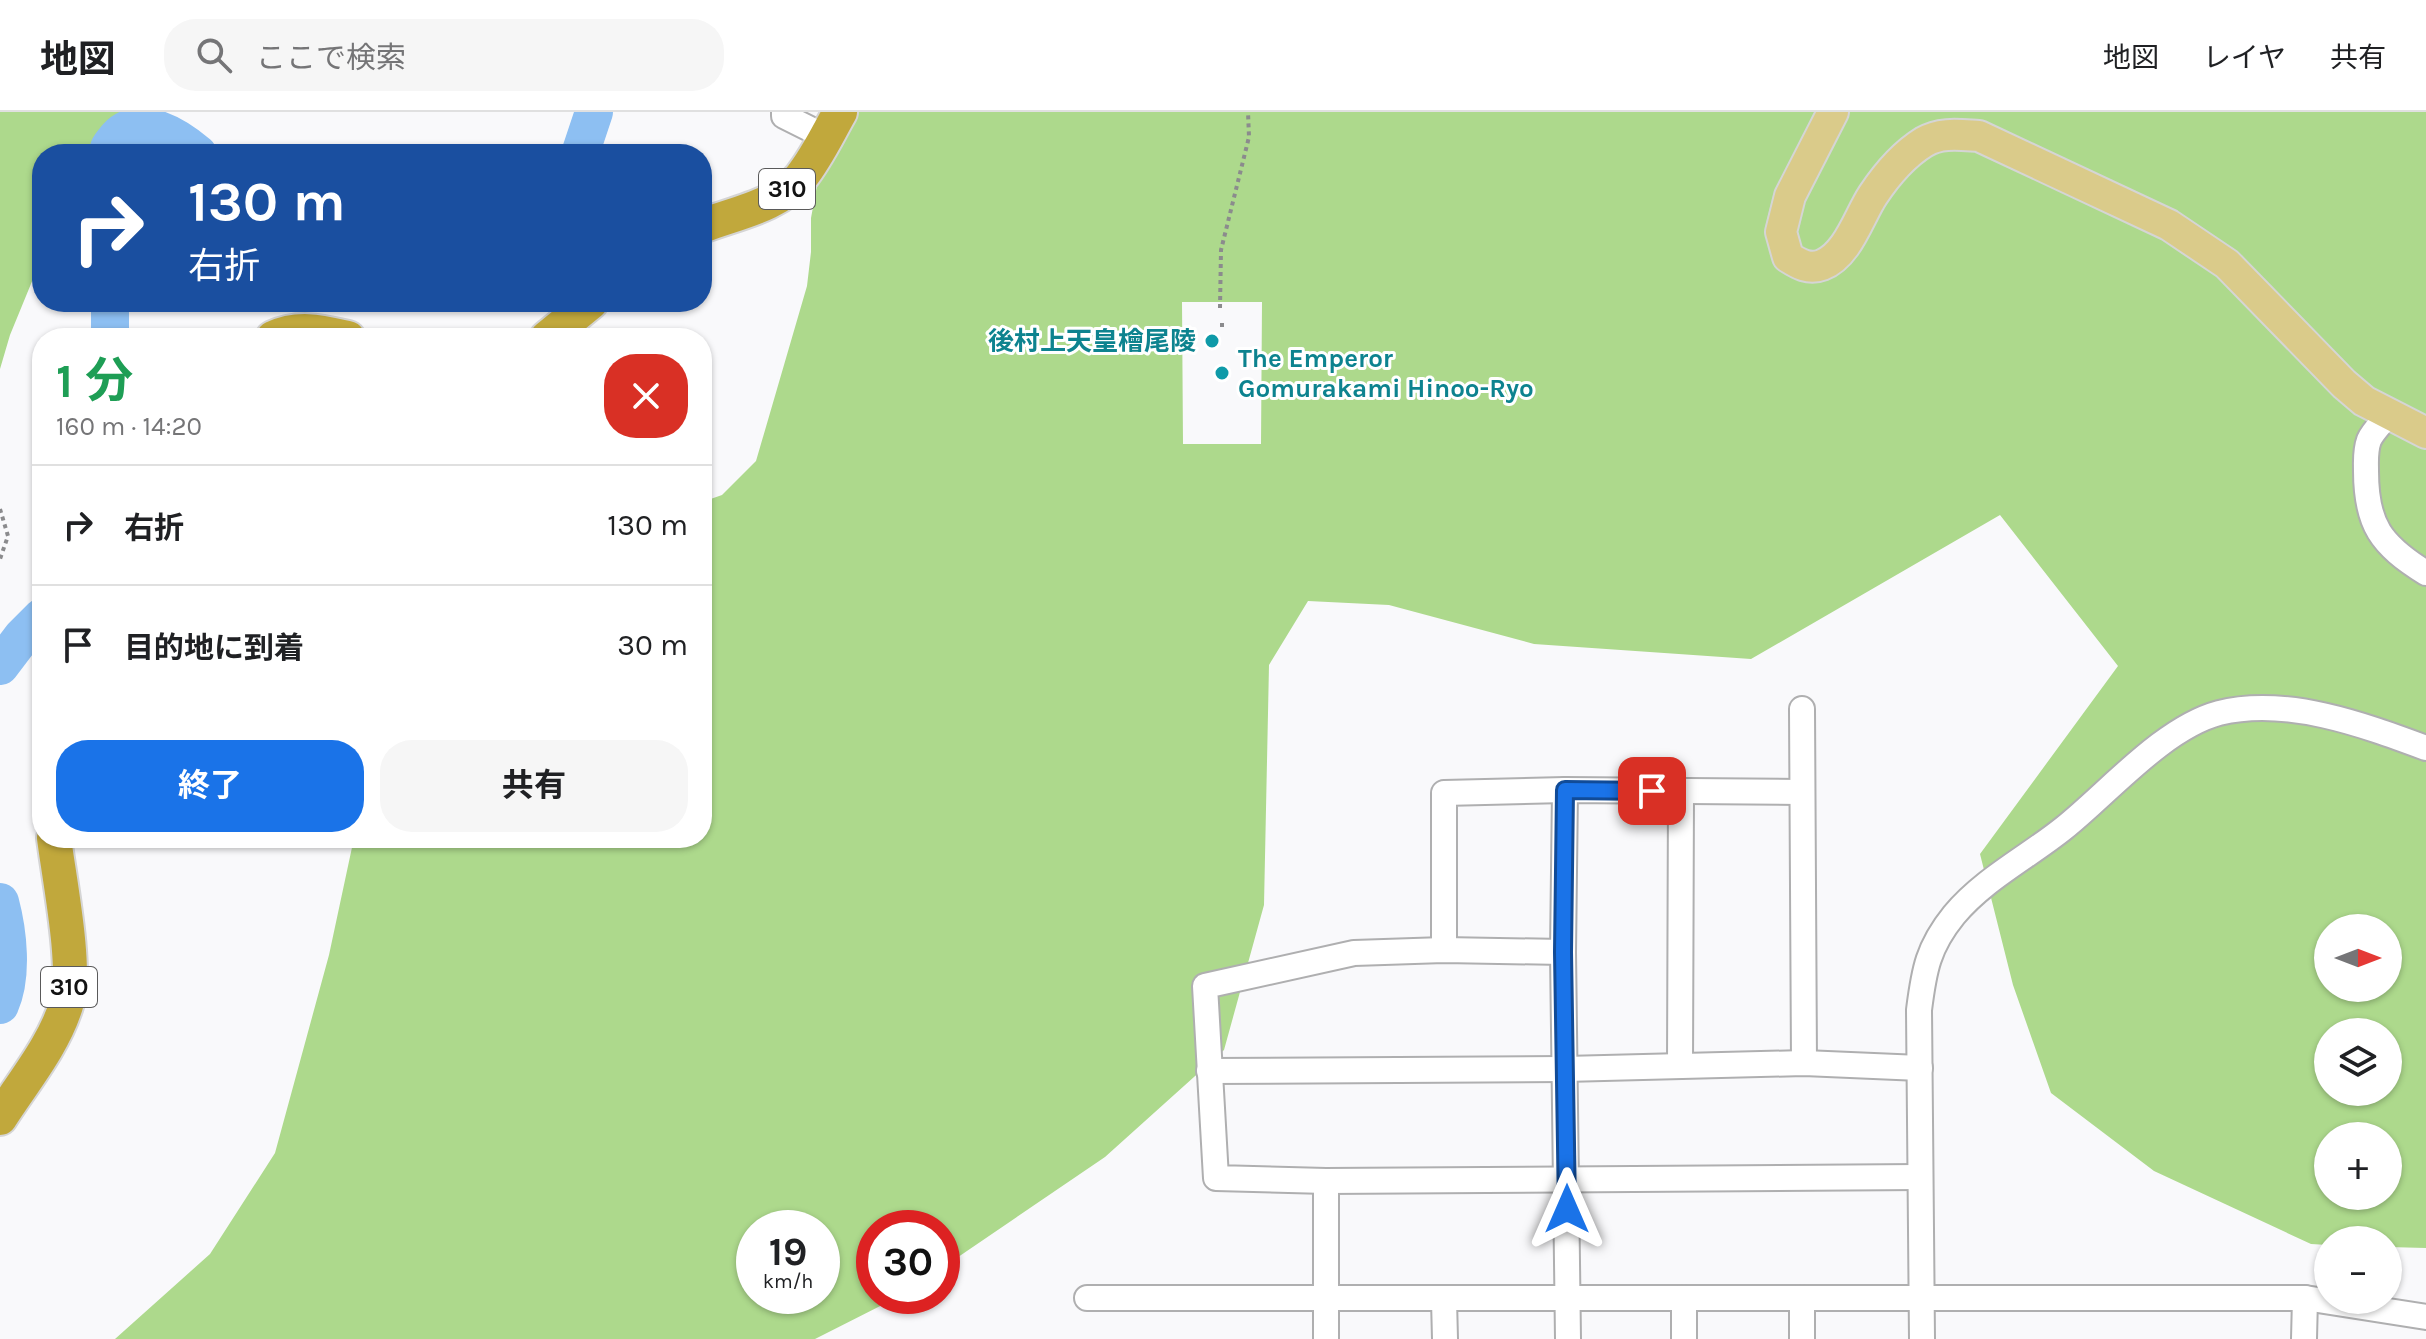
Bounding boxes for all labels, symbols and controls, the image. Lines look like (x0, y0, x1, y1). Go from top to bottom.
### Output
search box (164, 19, 724, 91)
icon: search (192, 33, 236, 77)
text: 地図 (40, 37, 116, 82)
text: ここで検索 (256, 40, 406, 76)
text: 地図 (2103, 41, 2159, 74)
text: レイヤ (2203, 41, 2286, 74)
text: 共有 (2330, 41, 2386, 74)
text: 130 m (188, 169, 346, 234)
road number: 310 (759, 169, 815, 209)
icon: right (56, 176, 160, 280)
text: 右折 (188, 245, 260, 287)
place label: 後村上天皇檜尾陵 (988, 326, 1196, 357)
marker: 後村上天皇檜尾陵 (1203, 332, 1221, 350)
place label: The Emperor Gomurakami Hinoo-Ryo (1238, 343, 1534, 404)
text: 1 分 (56, 353, 133, 409)
button: close (604, 354, 688, 438)
marker: The Emperor Gomurakami Hinoo-Ryo (1213, 364, 1231, 382)
text: 160 m · 14:20 (56, 411, 202, 442)
icon: right (56, 503, 100, 547)
text: 130 m (607, 507, 688, 543)
text: 右折 (124, 510, 184, 546)
icon: arrive (56, 623, 100, 667)
text: 30 m (617, 627, 688, 663)
text: 目的地に到着 (124, 630, 304, 666)
button: 終了 (56, 740, 364, 832)
button: 共有 (380, 740, 688, 832)
pin (1618, 757, 1686, 825)
icon: arrive (1630, 769, 1674, 813)
north arrow (2314, 914, 2402, 1002)
map controls (2314, 914, 2402, 1314)
road number: 310 (41, 967, 97, 1007)
button: layers (2314, 1018, 2402, 1106)
button: + (2314, 1122, 2402, 1210)
position arrow (1525, 1167, 1609, 1251)
speed limit sign: 30 (856, 1210, 960, 1314)
button: − (2314, 1226, 2402, 1314)
text: 19 (769, 1228, 807, 1275)
text: km/h (763, 1270, 813, 1293)

